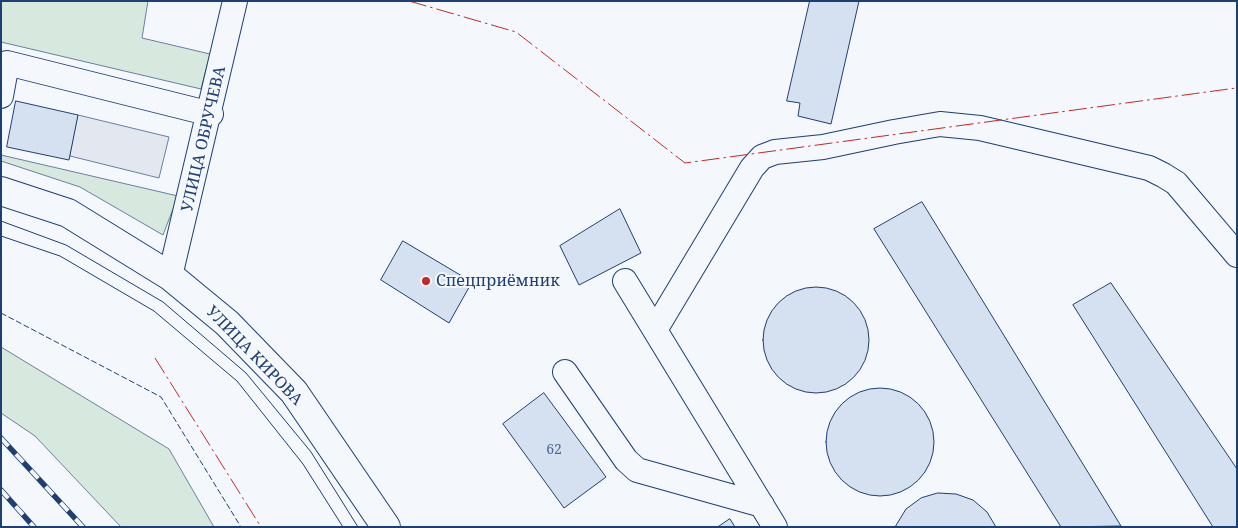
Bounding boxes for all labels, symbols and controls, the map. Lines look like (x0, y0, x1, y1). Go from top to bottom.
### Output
street label: УЛИЦА ОБРУЧЕВА (178, 64, 230, 214)
place label: Спецприёмник (436, 271, 560, 291)
marker: Спецприёмник (420, 275, 432, 287)
street label: УЛИЦА КИРОВА (202, 302, 306, 410)
house number: 62 (546, 442, 562, 458)

